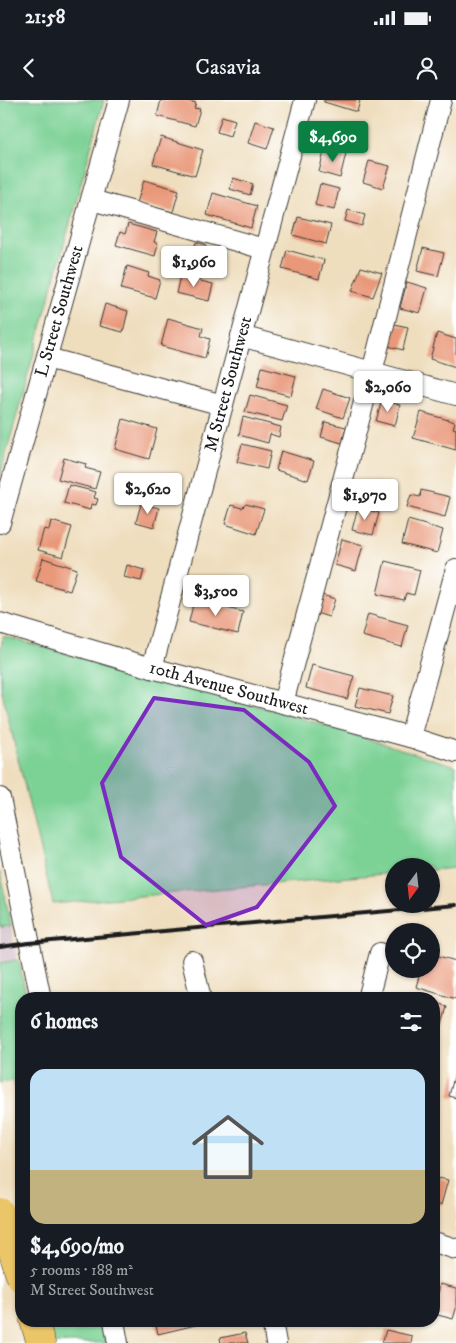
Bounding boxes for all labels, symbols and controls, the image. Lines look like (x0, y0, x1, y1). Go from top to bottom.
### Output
text: 21:58 (25, 6, 65, 29)
icon: back (15, 54, 43, 82)
text: Casavia (195, 54, 261, 81)
icon: person (413, 54, 441, 82)
pin: $4,690 (292, 120, 374, 163)
text: $4,690 (309, 127, 357, 147)
street label: L Street Southwest (31, 243, 89, 380)
pin: $1,960 (153, 246, 235, 288)
text: $1,960 (172, 252, 216, 272)
street label: M Street Southwest (200, 314, 257, 454)
pin: $2,060 (347, 370, 429, 413)
text: $2,060 (365, 377, 411, 397)
pin: $2,620 (107, 472, 189, 515)
pin: $1,970 (324, 478, 406, 521)
text: $2,620 (125, 479, 171, 499)
text: $1,970 (343, 485, 387, 505)
pin: $3,500 (175, 574, 257, 617)
text: $3,500 (194, 581, 238, 601)
street label: 10th Avenue Southwest (147, 657, 311, 720)
north arrow (385, 858, 440, 912)
map controls (385, 858, 440, 978)
button: locate (385, 923, 440, 978)
icon: filters (397, 1008, 425, 1036)
text: 6 homes (30, 1009, 98, 1035)
icon: home (183, 1102, 273, 1192)
text: $4,690/mo (30, 1234, 124, 1260)
text: 5 rooms · 188 m² (30, 1260, 133, 1280)
text: M Street Southwest (30, 1280, 154, 1300)

